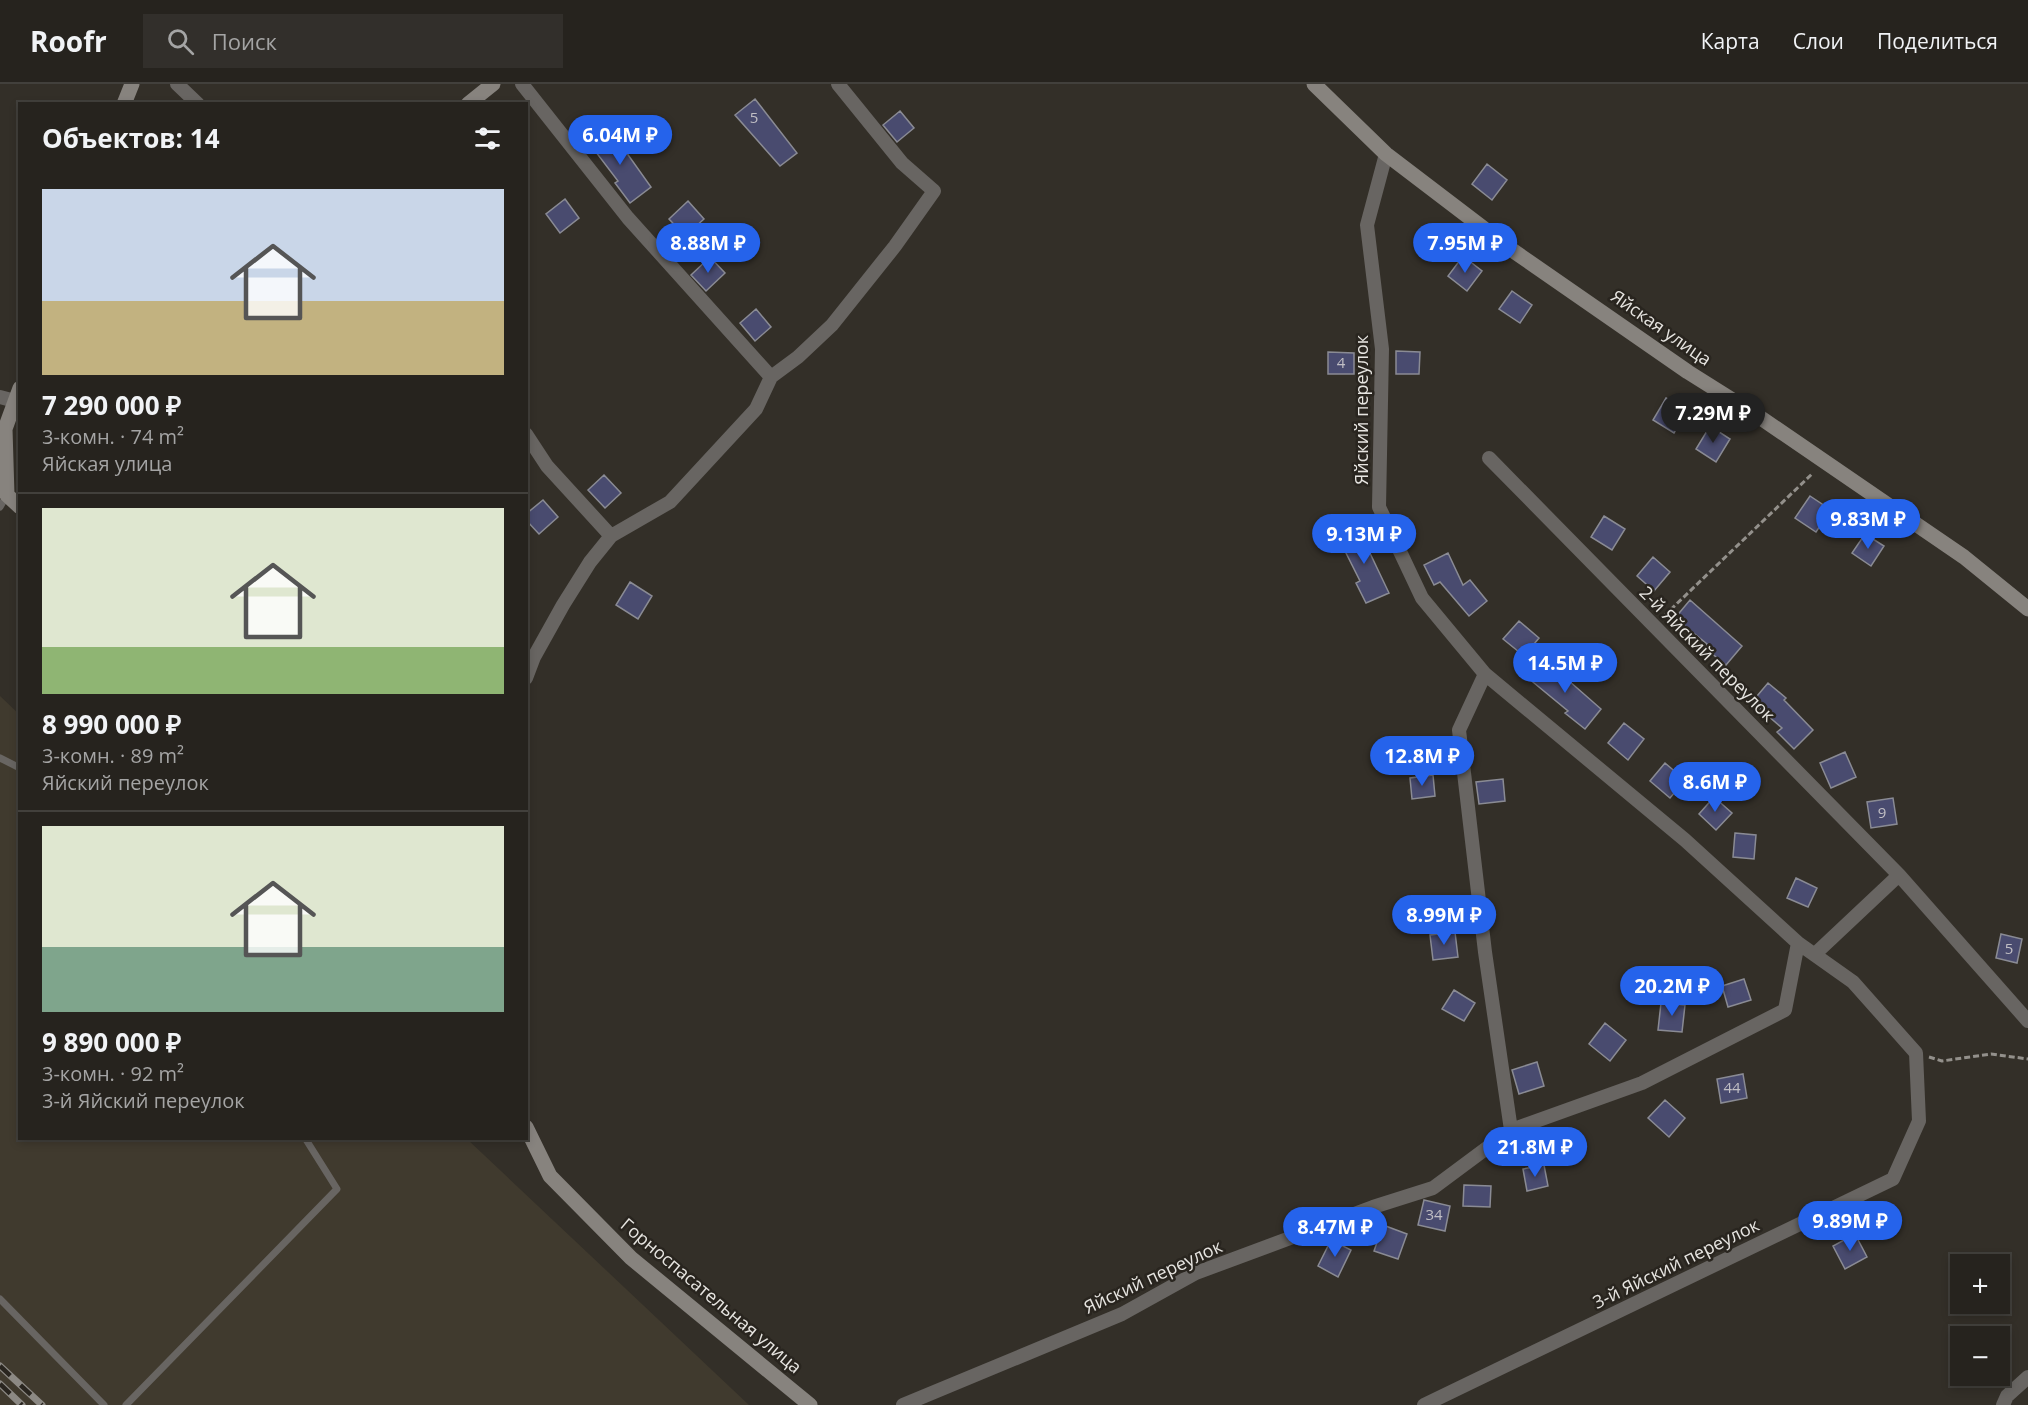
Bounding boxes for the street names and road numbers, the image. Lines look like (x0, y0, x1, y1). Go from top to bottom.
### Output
street label: Яйская улица (1607, 284, 1717, 371)
street label: Яйский переулок (1349, 334, 1373, 485)
street label: 2-й Яйский переулок (1635, 580, 1781, 727)
street label: Горноспасательная улица (616, 1212, 807, 1378)
street label: 3-й Яйский переулок (1588, 1212, 1763, 1314)
street label: Яйский переулок (1079, 1233, 1226, 1319)

